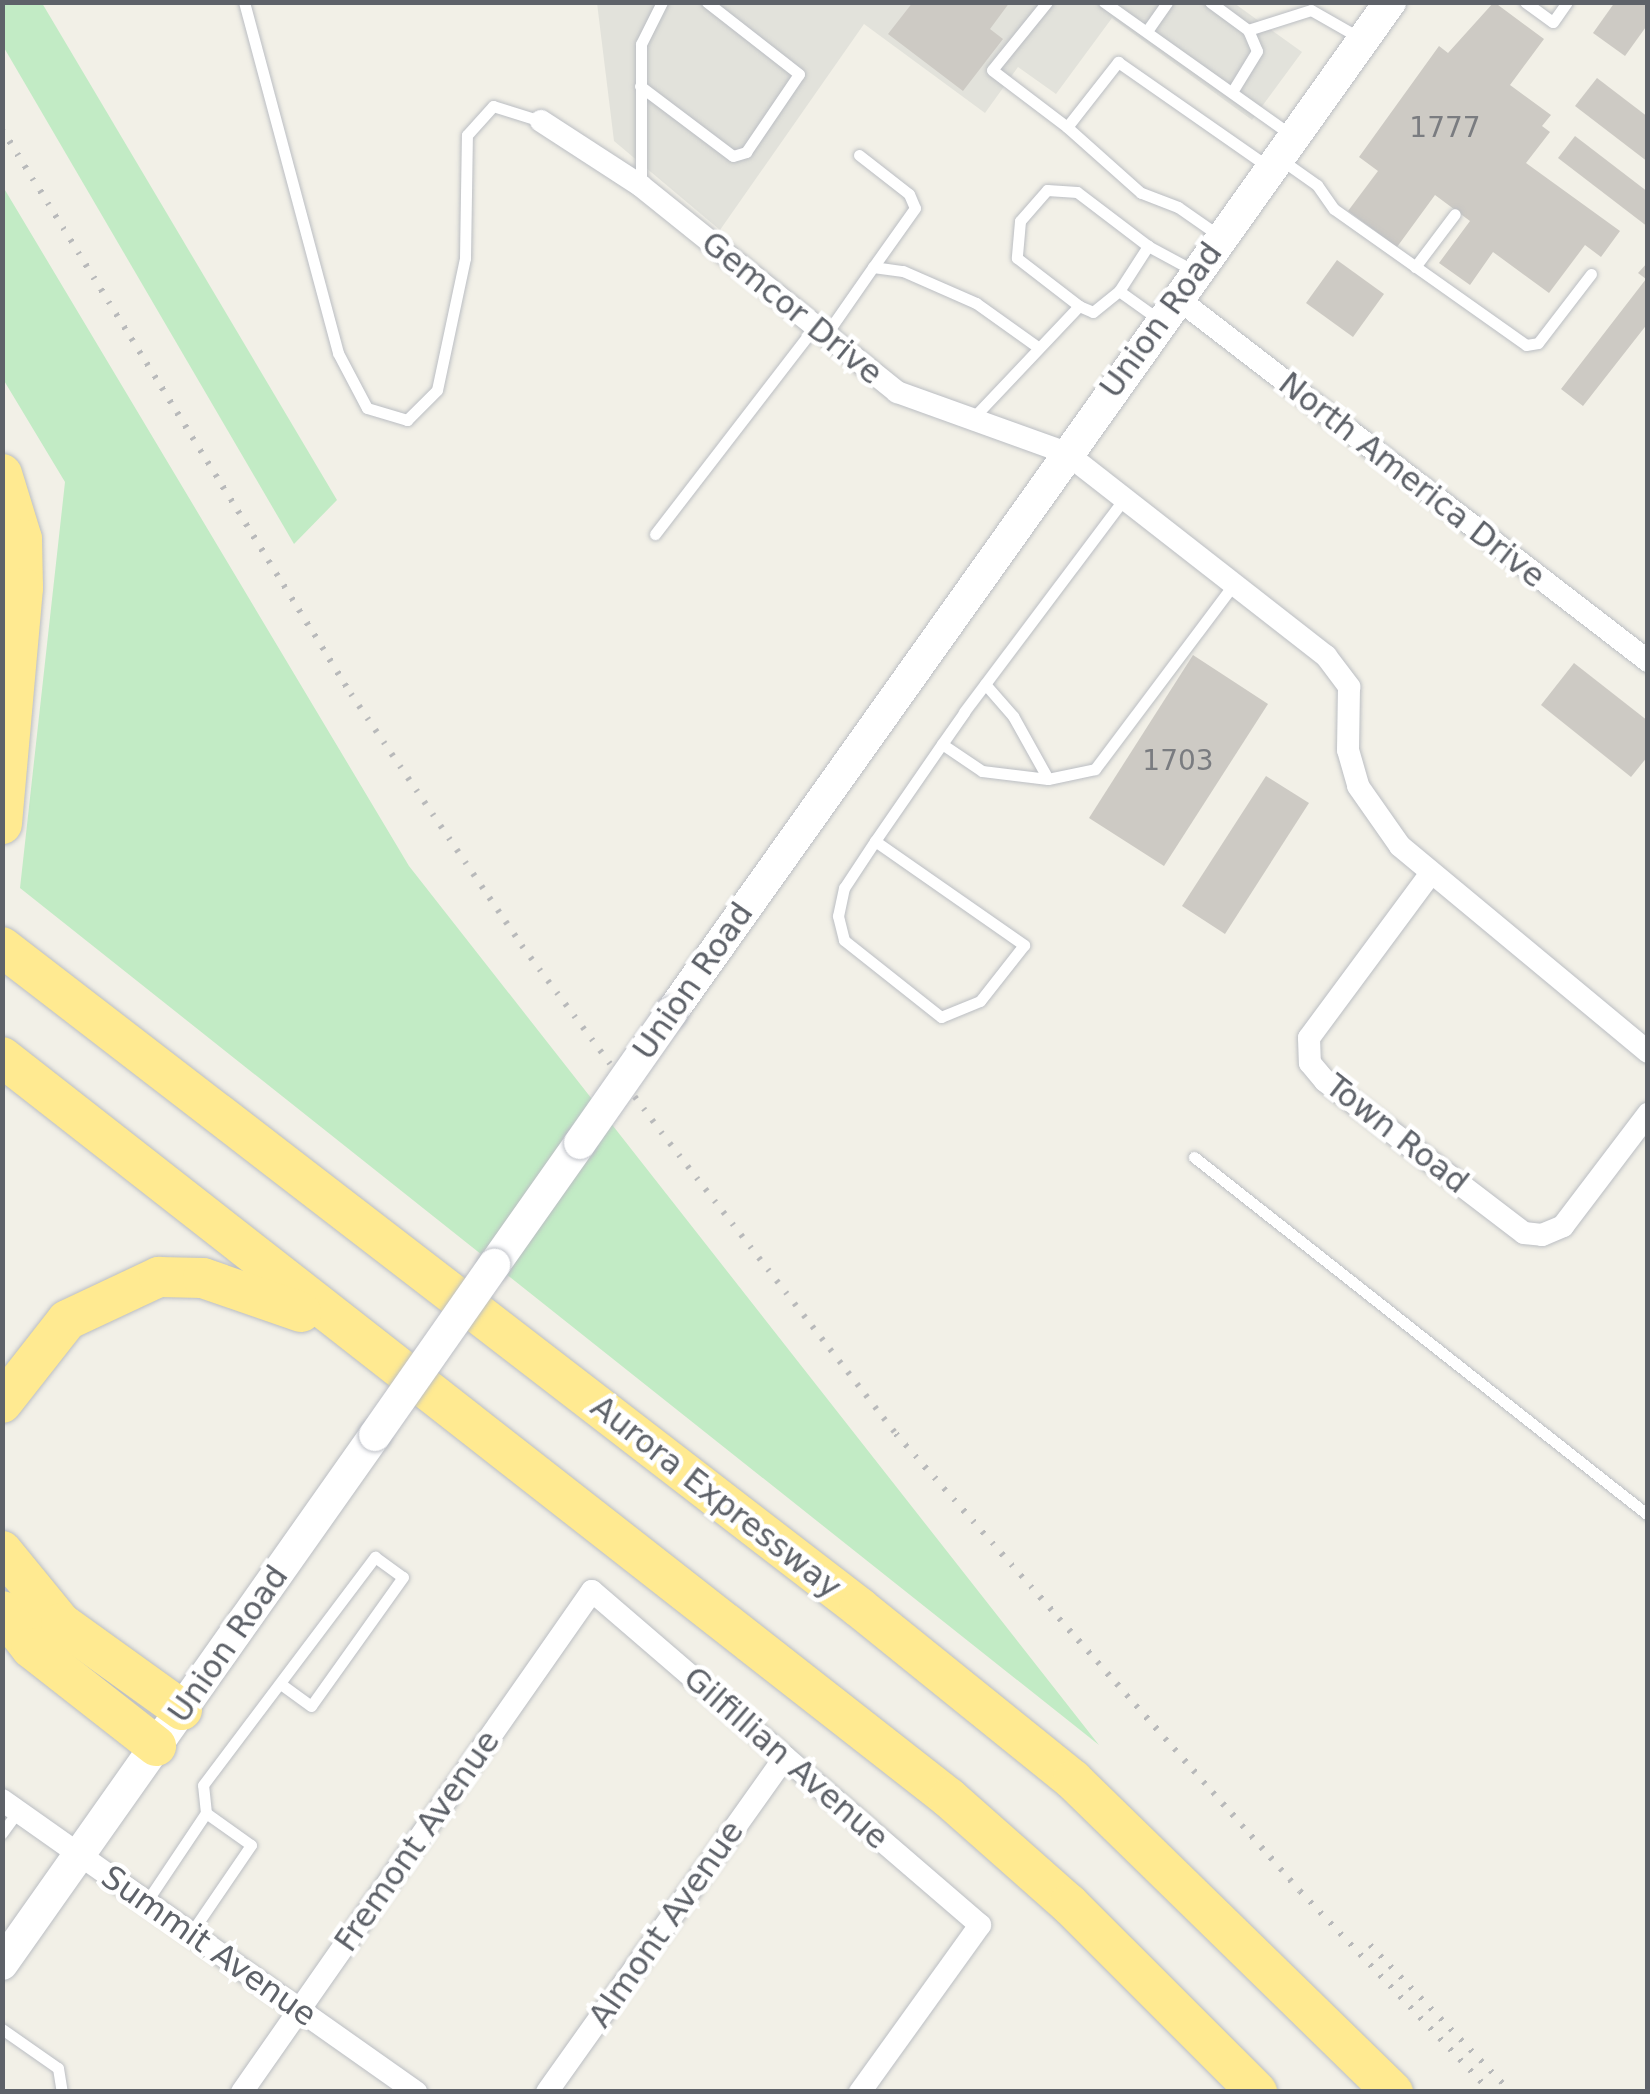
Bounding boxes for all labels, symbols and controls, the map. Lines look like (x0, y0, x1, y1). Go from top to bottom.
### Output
house number: 1777 (1409, 111, 1481, 145)
street label: Gemcor Drive (694, 223, 890, 393)
street label: Union Road (1092, 235, 1230, 405)
street label: North America Drive (1271, 364, 1553, 596)
house number: 1703 (1142, 744, 1214, 778)
street label: Union Road (625, 895, 761, 1067)
street label: Town Road (1318, 1066, 1476, 1202)
street label: Aurora Expressway (583, 1387, 849, 1607)
street label: Union Road (160, 1558, 296, 1730)
street label: Gilfillian Avenue (676, 1659, 896, 1857)
street label: Fremont Avenue (326, 1723, 508, 1959)
street label: Almont Avenue (580, 1813, 752, 2035)
street label: Summit Avenue (94, 1858, 324, 2034)

